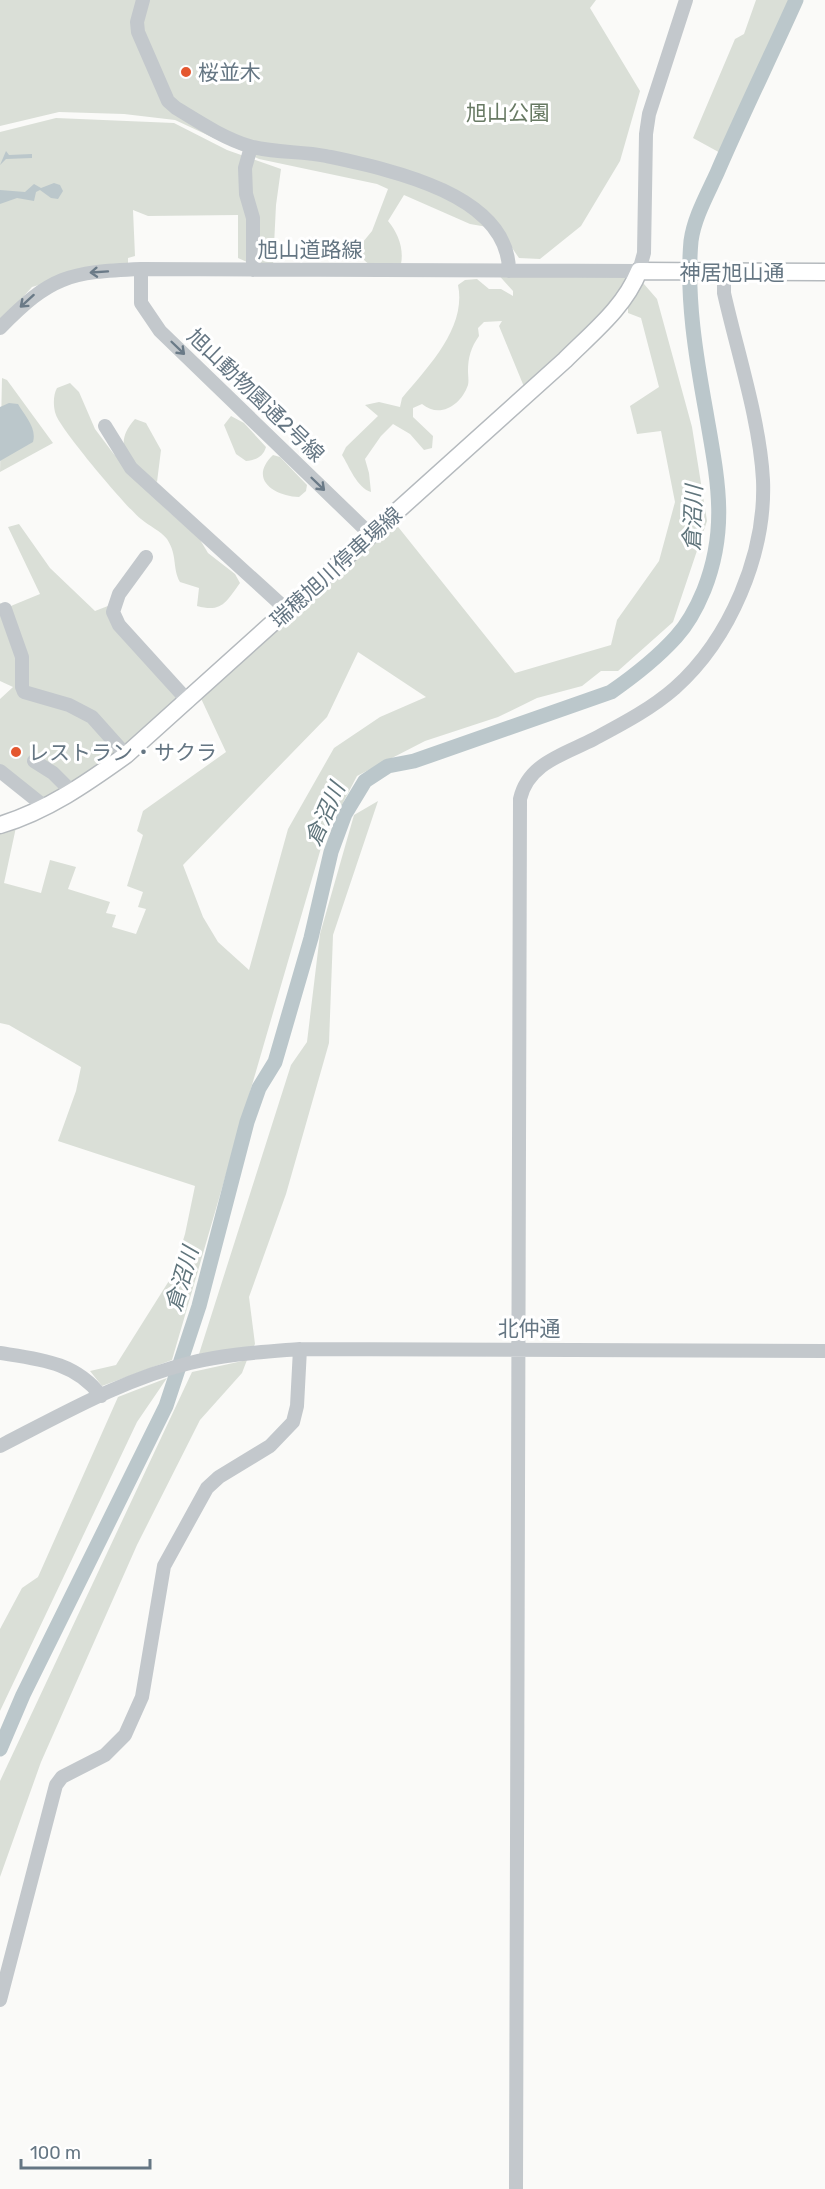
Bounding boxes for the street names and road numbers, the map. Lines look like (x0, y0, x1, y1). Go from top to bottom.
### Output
street label: 旭山道路線 (258, 237, 363, 262)
street label: 神居旭山通 (680, 260, 785, 285)
street label: 旭山動物園通2号線 (182, 323, 330, 467)
street label: 瑞穂旭川停車場線 (265, 502, 407, 632)
street label: 北仲通 (498, 1316, 561, 1341)

